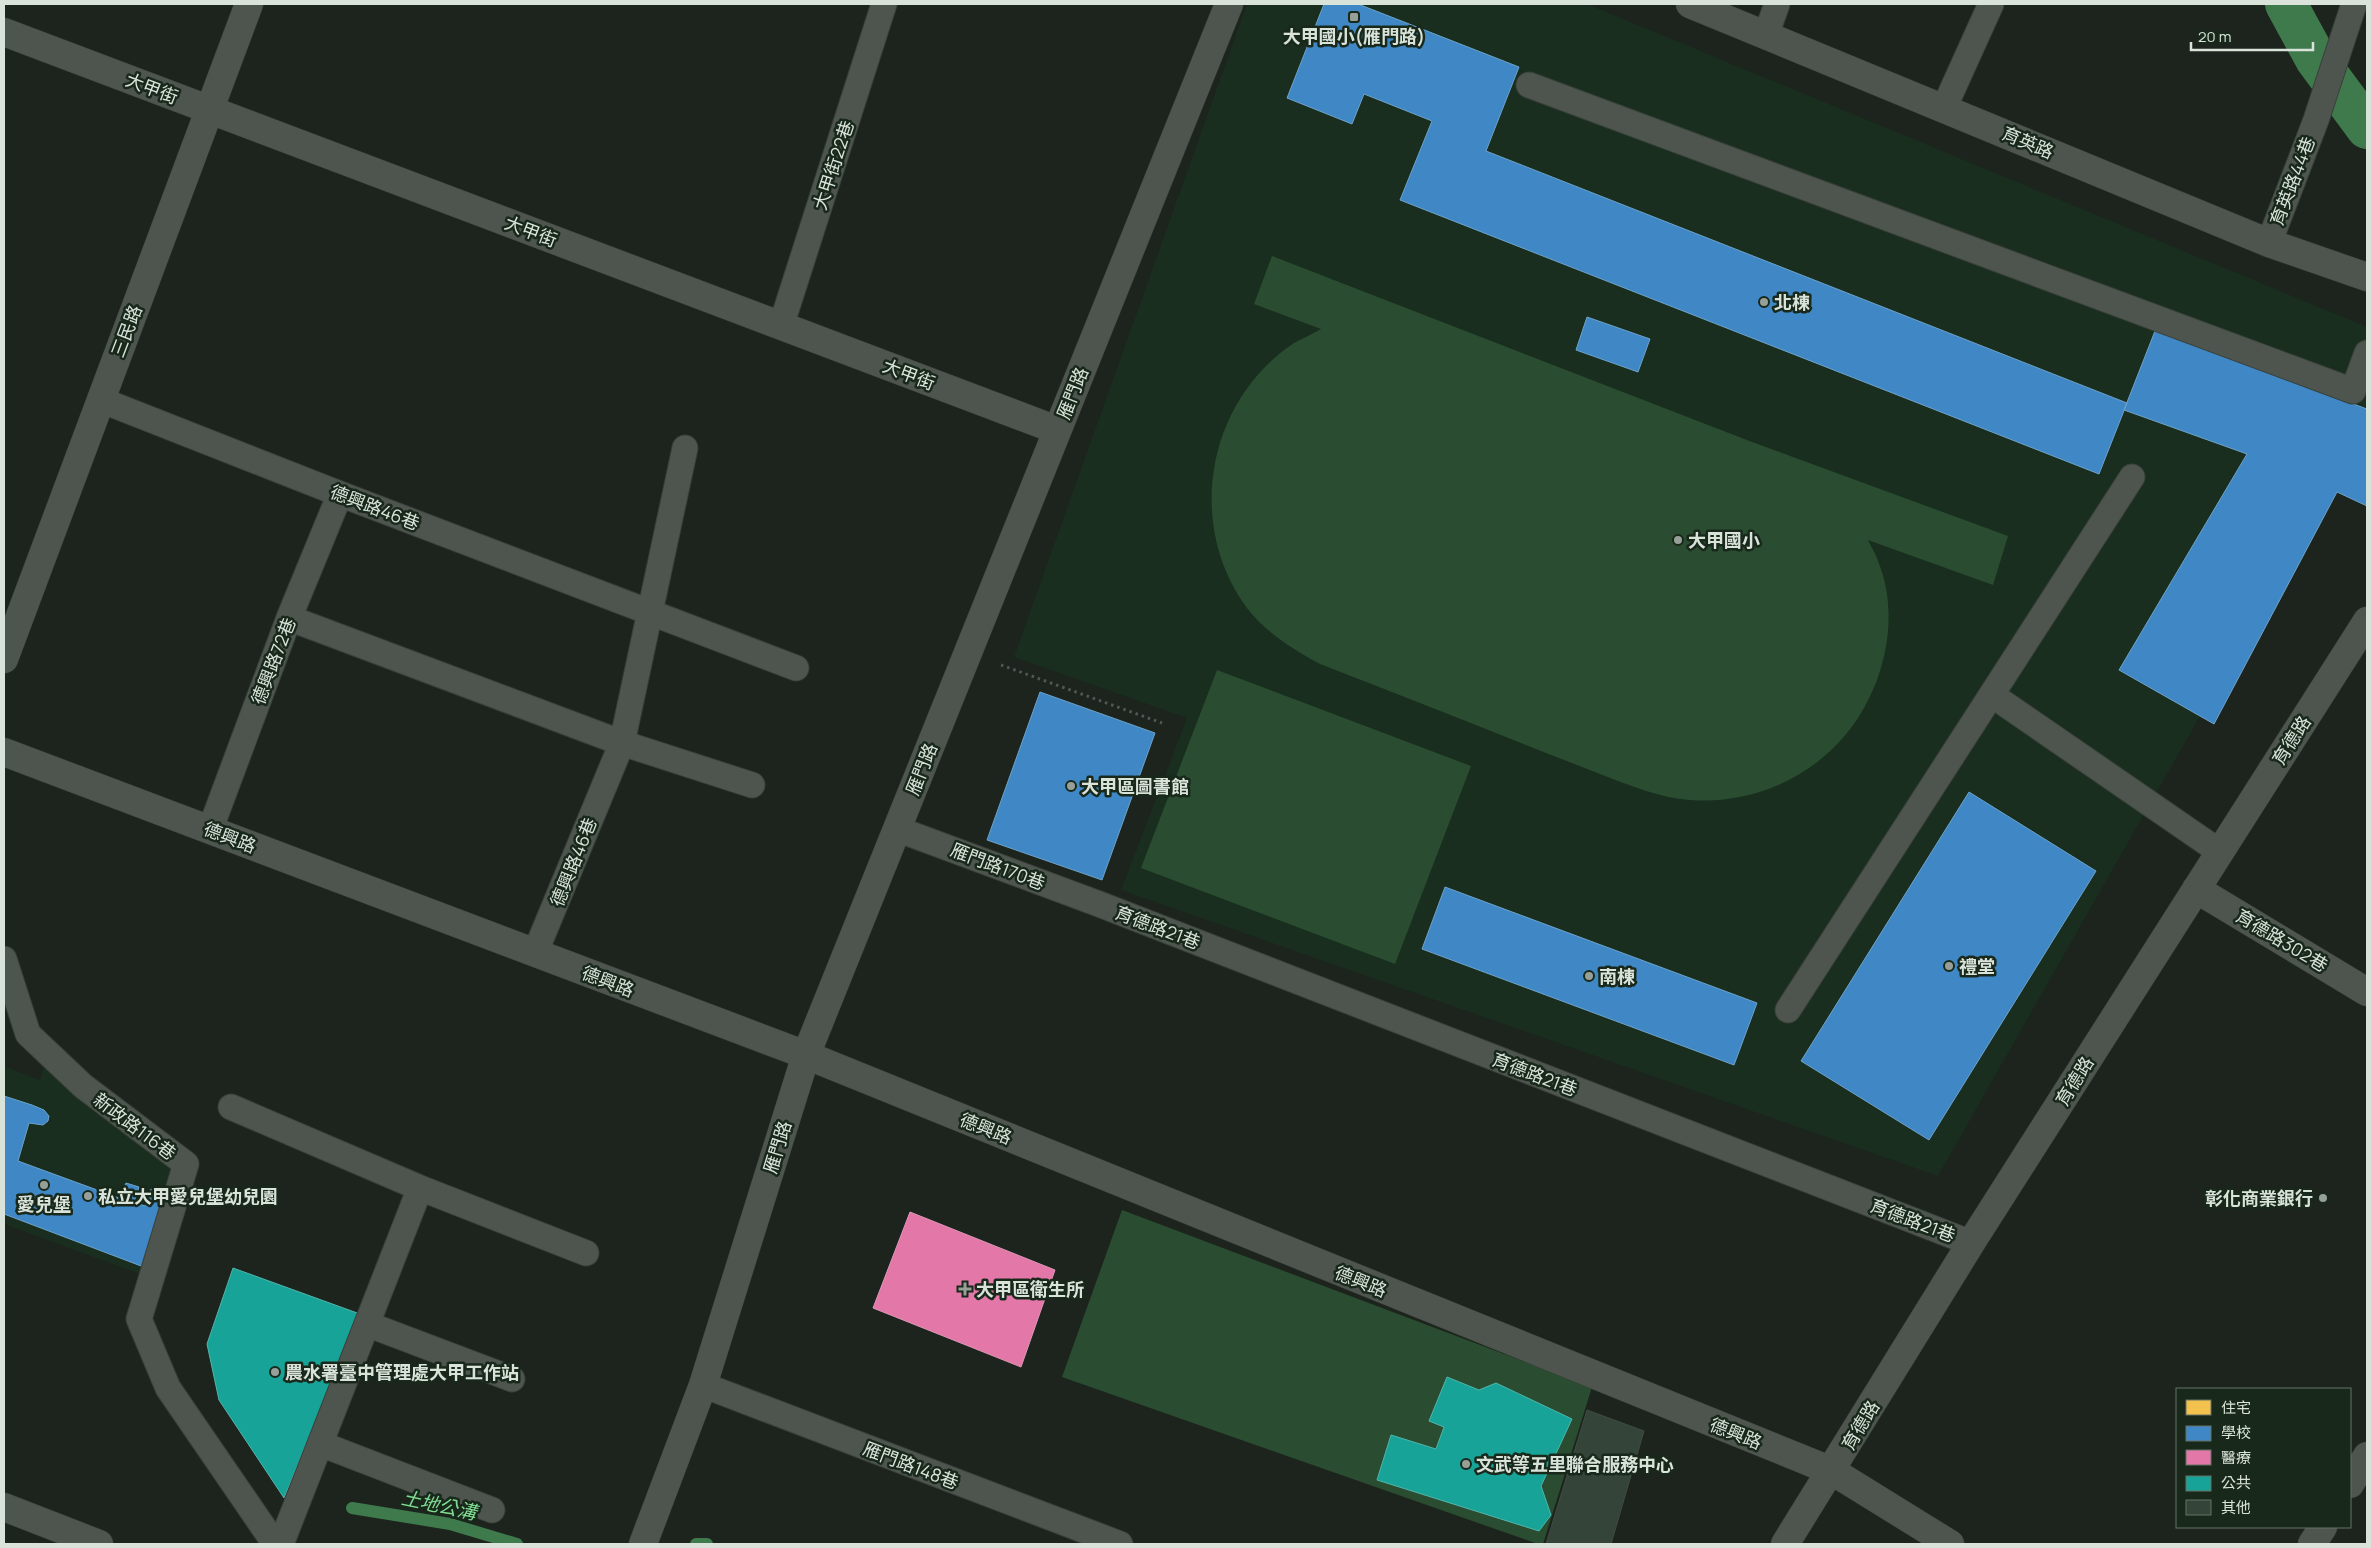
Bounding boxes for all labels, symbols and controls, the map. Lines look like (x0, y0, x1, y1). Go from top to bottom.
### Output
marker: 大甲國小(雁門路) (1348, 11, 1360, 23)
scale bar (2191, 20, 2314, 52)
place label: 大甲國小(雁門路) (1283, 24, 1425, 48)
text: 20 m (2198, 26, 2231, 47)
street label: 大甲街 (122, 67, 182, 109)
street label: 大甲街22巷 (807, 117, 859, 213)
street label: 育英路 (1998, 120, 2058, 164)
street label: 育英路44巷 (2264, 133, 2320, 229)
street label: 大甲街 (501, 210, 561, 252)
place label: 北棟 (1774, 290, 1810, 314)
marker: 北棟 (1758, 296, 1770, 308)
street label: 三民路 (105, 301, 147, 361)
street label: 大甲街 (879, 353, 939, 395)
street label: 雁門路 (1051, 363, 1093, 423)
street label: 德興路46巷 (327, 479, 423, 535)
place label: 大甲國小 (1688, 528, 1760, 552)
marker: 大甲國小 (1672, 534, 1684, 546)
street label: 德興路72巷 (245, 614, 301, 708)
street label: 育德路 (2266, 711, 2316, 769)
street label: 雁門路 (900, 739, 942, 799)
place label: 大甲區圖書館 (1081, 774, 1189, 798)
marker: 大甲區圖書館 (1065, 780, 1077, 792)
street label: 德興路46巷 (544, 814, 602, 910)
street label: 德興路 (200, 816, 260, 858)
street label: 雁門路170巷 (947, 837, 1049, 895)
street label: 育德路21巷 (1112, 900, 1204, 954)
street label: 育德路302巷 (2232, 903, 2332, 977)
place label: 禮堂 (1959, 954, 1995, 978)
street label: 德興路 (578, 960, 638, 1002)
marker: 禮堂 (1943, 960, 1955, 972)
place label: 南棟 (1599, 964, 1635, 988)
marker: 南棟 (1583, 970, 1595, 982)
street label: 育德路21巷 (1489, 1047, 1581, 1101)
street label: 育德路 (2050, 1052, 2098, 1110)
street label: 新政路116巷 (89, 1087, 181, 1165)
street label: 德興路 (956, 1107, 1016, 1149)
street label: 雁門路 (758, 1118, 796, 1176)
marker: 愛兒堡 (38, 1179, 50, 1191)
place label: 私立大甲愛兒堡幼兒園 (98, 1184, 278, 1208)
place label: 彰化商業銀行 (2205, 1186, 2313, 1210)
marker: 私立大甲愛兒堡幼兒園 (82, 1190, 94, 1202)
place label: 愛兒堡 (17, 1192, 71, 1216)
marker: 彰化商業銀行 (2317, 1192, 2329, 1204)
street label: 育德路21巷 (1867, 1193, 1959, 1247)
street label: 德興路 (1331, 1260, 1391, 1302)
place label: 大甲區衛生所 (976, 1277, 1084, 1301)
marker: 大甲區衛生所 (958, 1282, 972, 1296)
place label: 農水署臺中管理處大甲工作站 (285, 1360, 519, 1384)
marker: 農水署臺中管理處大甲工作站 (269, 1366, 281, 1378)
legend (2176, 1388, 2351, 1528)
street label: 育德路 (1836, 1396, 1884, 1454)
text: 住宅 (2221, 1397, 2251, 1418)
street label: 德興路 (1706, 1412, 1766, 1454)
text: 學校 (2221, 1422, 2251, 1443)
street label: 雁門路148巷 (860, 1436, 962, 1494)
text: 醫療 (2221, 1447, 2251, 1468)
place label: 文武等五里聯合服務中心 (1476, 1452, 1674, 1476)
marker: 文武等五里聯合服務中心 (1460, 1458, 1472, 1470)
text: 公共 (2221, 1472, 2251, 1493)
water label: 土地公溝 (399, 1484, 482, 1526)
text: 其他 (2221, 1497, 2251, 1518)

